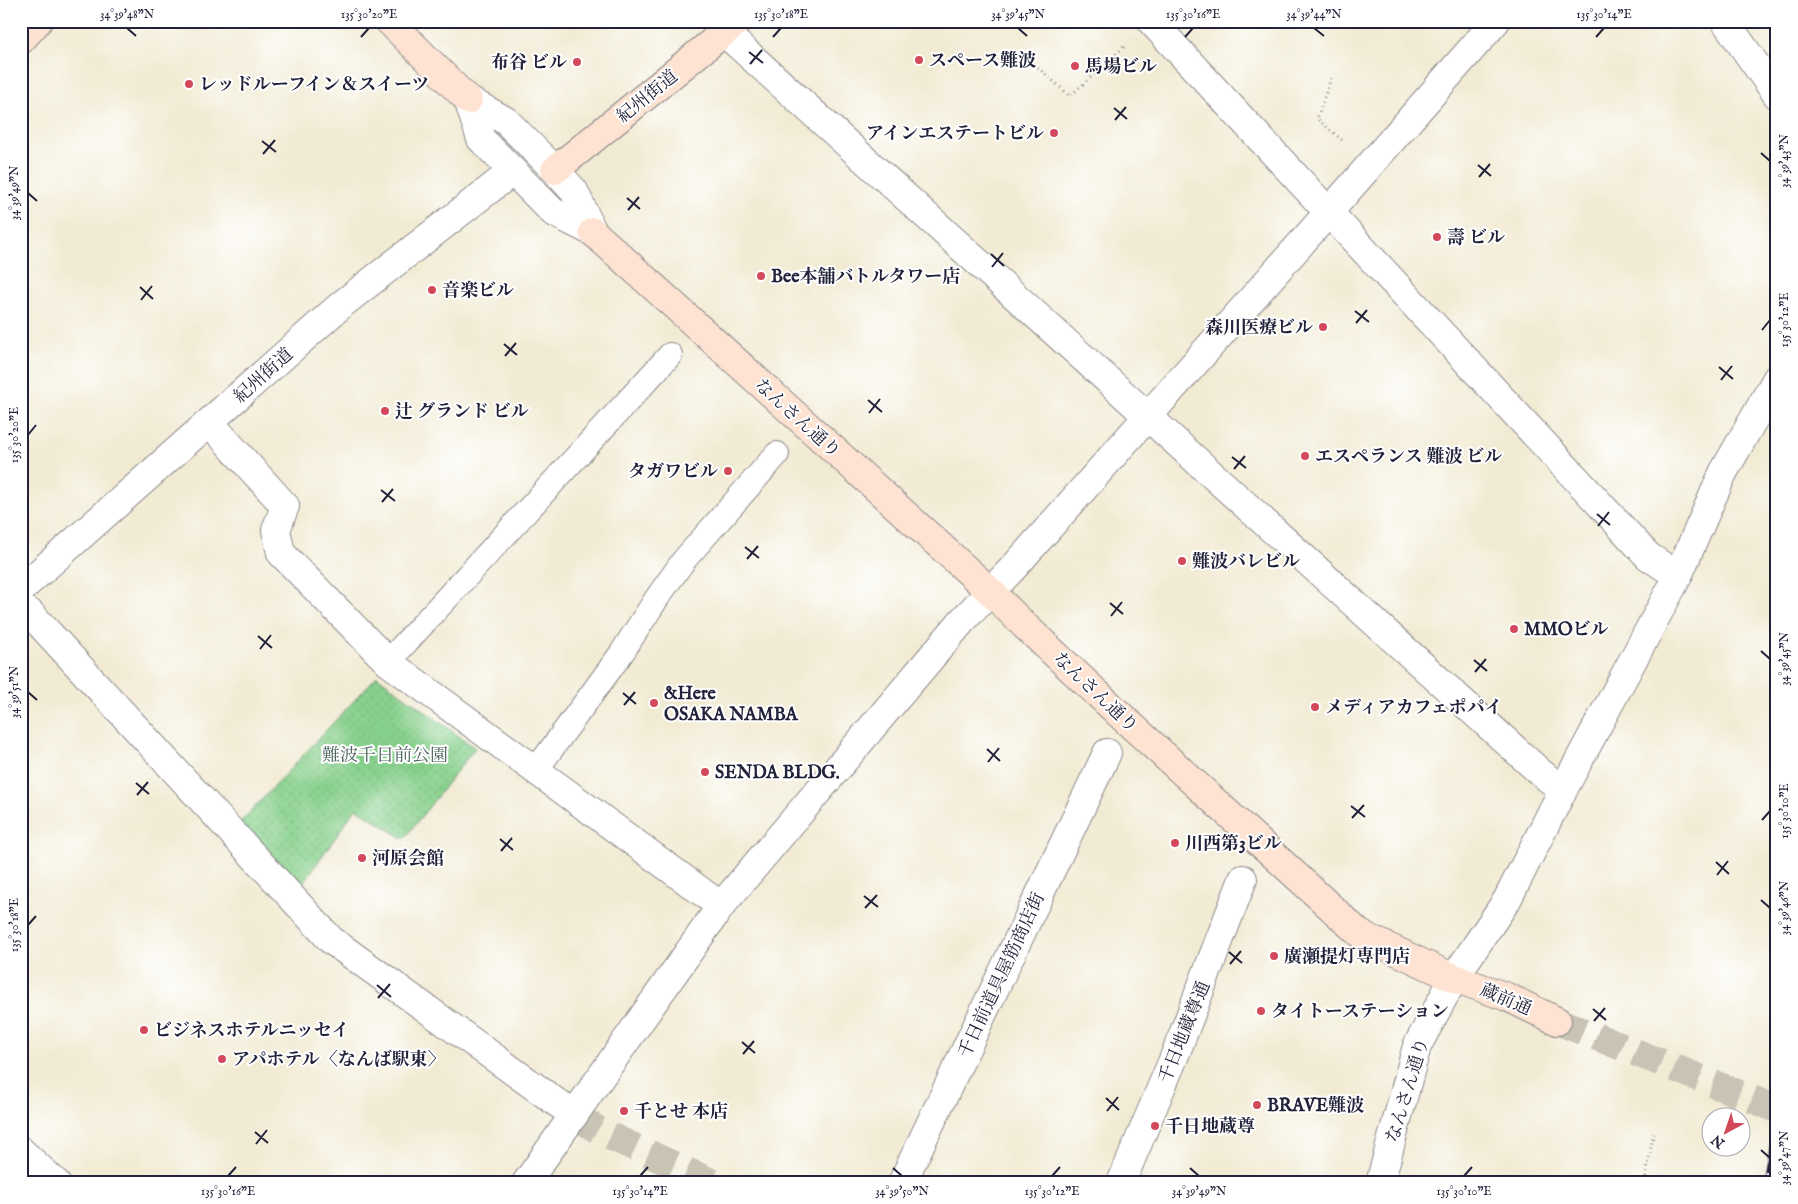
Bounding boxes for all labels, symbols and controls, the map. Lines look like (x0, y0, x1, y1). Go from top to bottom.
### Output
text: 34°39'48"N (100, 7, 155, 22)
text: 135°30'20"E (341, 7, 397, 22)
text: 135°30'18"E (754, 7, 808, 22)
text: 34°39'45"N (991, 7, 1045, 22)
text: 135°30'16"E (1166, 7, 1220, 22)
text: 34°39'44"N (1286, 7, 1342, 22)
text: 135°30'14"E (1576, 7, 1632, 22)
place label: スペース難波 (929, 50, 1036, 73)
place label: 布谷 ビル (491, 52, 567, 75)
marker: スペース難波 (913, 54, 925, 66)
marker: 布谷 ビル (571, 56, 583, 68)
place label: 馬場ビル (1085, 56, 1157, 79)
marker: 馬場ビル (1069, 60, 1081, 72)
street label: 紀州街道 (613, 66, 683, 129)
place label: レッドルーフイン＆スイーツ (199, 74, 429, 97)
marker: レッドルーフイン＆スイーツ (183, 78, 195, 90)
place label: アインエステートビル (866, 123, 1044, 146)
marker: アインエステートビル (1048, 127, 1060, 139)
text: 34°39'43"N (1777, 133, 1792, 188)
text: 34°39'49"N (7, 165, 22, 220)
place label: 壽 ビル (1447, 227, 1505, 250)
marker: 壽 ビル (1431, 231, 1443, 243)
place label: Bee本舗バトルタワー店 (771, 266, 960, 289)
marker: Bee本舗バトルタワー店 (755, 270, 767, 282)
place label: 音楽ビル (442, 280, 514, 303)
marker: 音楽ビル (426, 284, 438, 296)
text: 135°30'12"E (1777, 292, 1792, 348)
place label: 森川医療ビル (1205, 317, 1313, 340)
marker: 森川医療ビル (1317, 321, 1329, 333)
street label: 紀州街道 (230, 343, 298, 409)
street label: なんさん通り (749, 374, 845, 464)
place label: 辻 グランド ビル (395, 401, 529, 424)
marker: 辻 グランド ビル (379, 405, 391, 417)
text: 135°30'20"E (7, 407, 22, 463)
place label: エスペランス 難波 ビル (1315, 446, 1502, 469)
marker: エスペランス 難波 ビル (1299, 450, 1311, 462)
place label: タガワビル (628, 461, 718, 484)
marker: タガワビル (722, 465, 734, 477)
place label: 難波バレビル (1192, 551, 1300, 574)
marker: 難波バレビル (1176, 555, 1188, 567)
place label: MMOビル (1524, 619, 1609, 642)
marker: MMOビル (1508, 623, 1520, 635)
text: 34°39'45"N (1777, 632, 1792, 686)
street label: なんさん通り (1048, 648, 1142, 738)
text: 34°39'51"N (7, 665, 22, 718)
place label: &Here OSAKA NAMBA (664, 683, 799, 727)
marker: &Here OSAKA NAMBA (648, 697, 660, 709)
place label: メディアカフェポパイ (1325, 697, 1502, 720)
marker: メディアカフェポパイ (1309, 701, 1321, 713)
park label: 難波千日前公園 (322, 745, 448, 768)
place label: SENDA BLDG. (715, 762, 840, 785)
marker: SENDA BLDG. (699, 766, 711, 778)
text: 135°30'10"E (1777, 783, 1792, 839)
place label: 川西第3ビル (1185, 833, 1282, 856)
marker: 川西第3ビル (1169, 837, 1181, 849)
place label: 河原会館 (372, 848, 444, 871)
marker: 河原会館 (356, 852, 368, 864)
text: 34°39'46"N (1777, 880, 1792, 935)
street label: 千日前道具屋筋商店街 (954, 889, 1051, 1062)
text: 135°30'18"E (7, 898, 22, 952)
place label: 廣瀬提灯専門店 (1284, 946, 1410, 969)
marker: 廣瀬提灯専門店 (1268, 950, 1280, 962)
street label: 千日地蔵尊通 (1154, 978, 1216, 1087)
street label: 蔵前通 (1476, 979, 1535, 1022)
place label: タイトーステーション (1271, 1001, 1449, 1024)
marker: タイトーステーション (1255, 1005, 1267, 1017)
place label: ビジネスホテルニッセイ (154, 1020, 349, 1043)
marker: ビジネスホテルニッセイ (138, 1024, 150, 1036)
street label: なんさん通り (1382, 1035, 1435, 1145)
place label: アパホテル〈なんば駅東〉 (232, 1049, 446, 1072)
marker: アパホテル〈なんば駅東〉 (216, 1053, 228, 1065)
place label: BRAVE難波 (1267, 1095, 1364, 1118)
marker: BRAVE難波 (1251, 1099, 1263, 1111)
place label: 千とせ 本店 (634, 1101, 728, 1124)
marker: 千とせ 本店 (618, 1105, 630, 1117)
north arrow (1700, 1106, 1750, 1156)
place label: 千日地蔵尊 (1165, 1116, 1255, 1139)
marker: 千日地蔵尊 (1149, 1120, 1161, 1132)
text: N (1708, 1130, 1729, 1153)
text: 34°39'47"N (1777, 1130, 1792, 1185)
text: 135°30'16"E (201, 1184, 255, 1199)
text: 135°30'14"E (612, 1184, 668, 1199)
text: 34°39'50"N (875, 1184, 929, 1199)
text: 135°30'12"E (1024, 1184, 1080, 1199)
text: 34°39'49"N (1172, 1184, 1227, 1199)
text: 135°30'10"E (1436, 1184, 1492, 1199)

